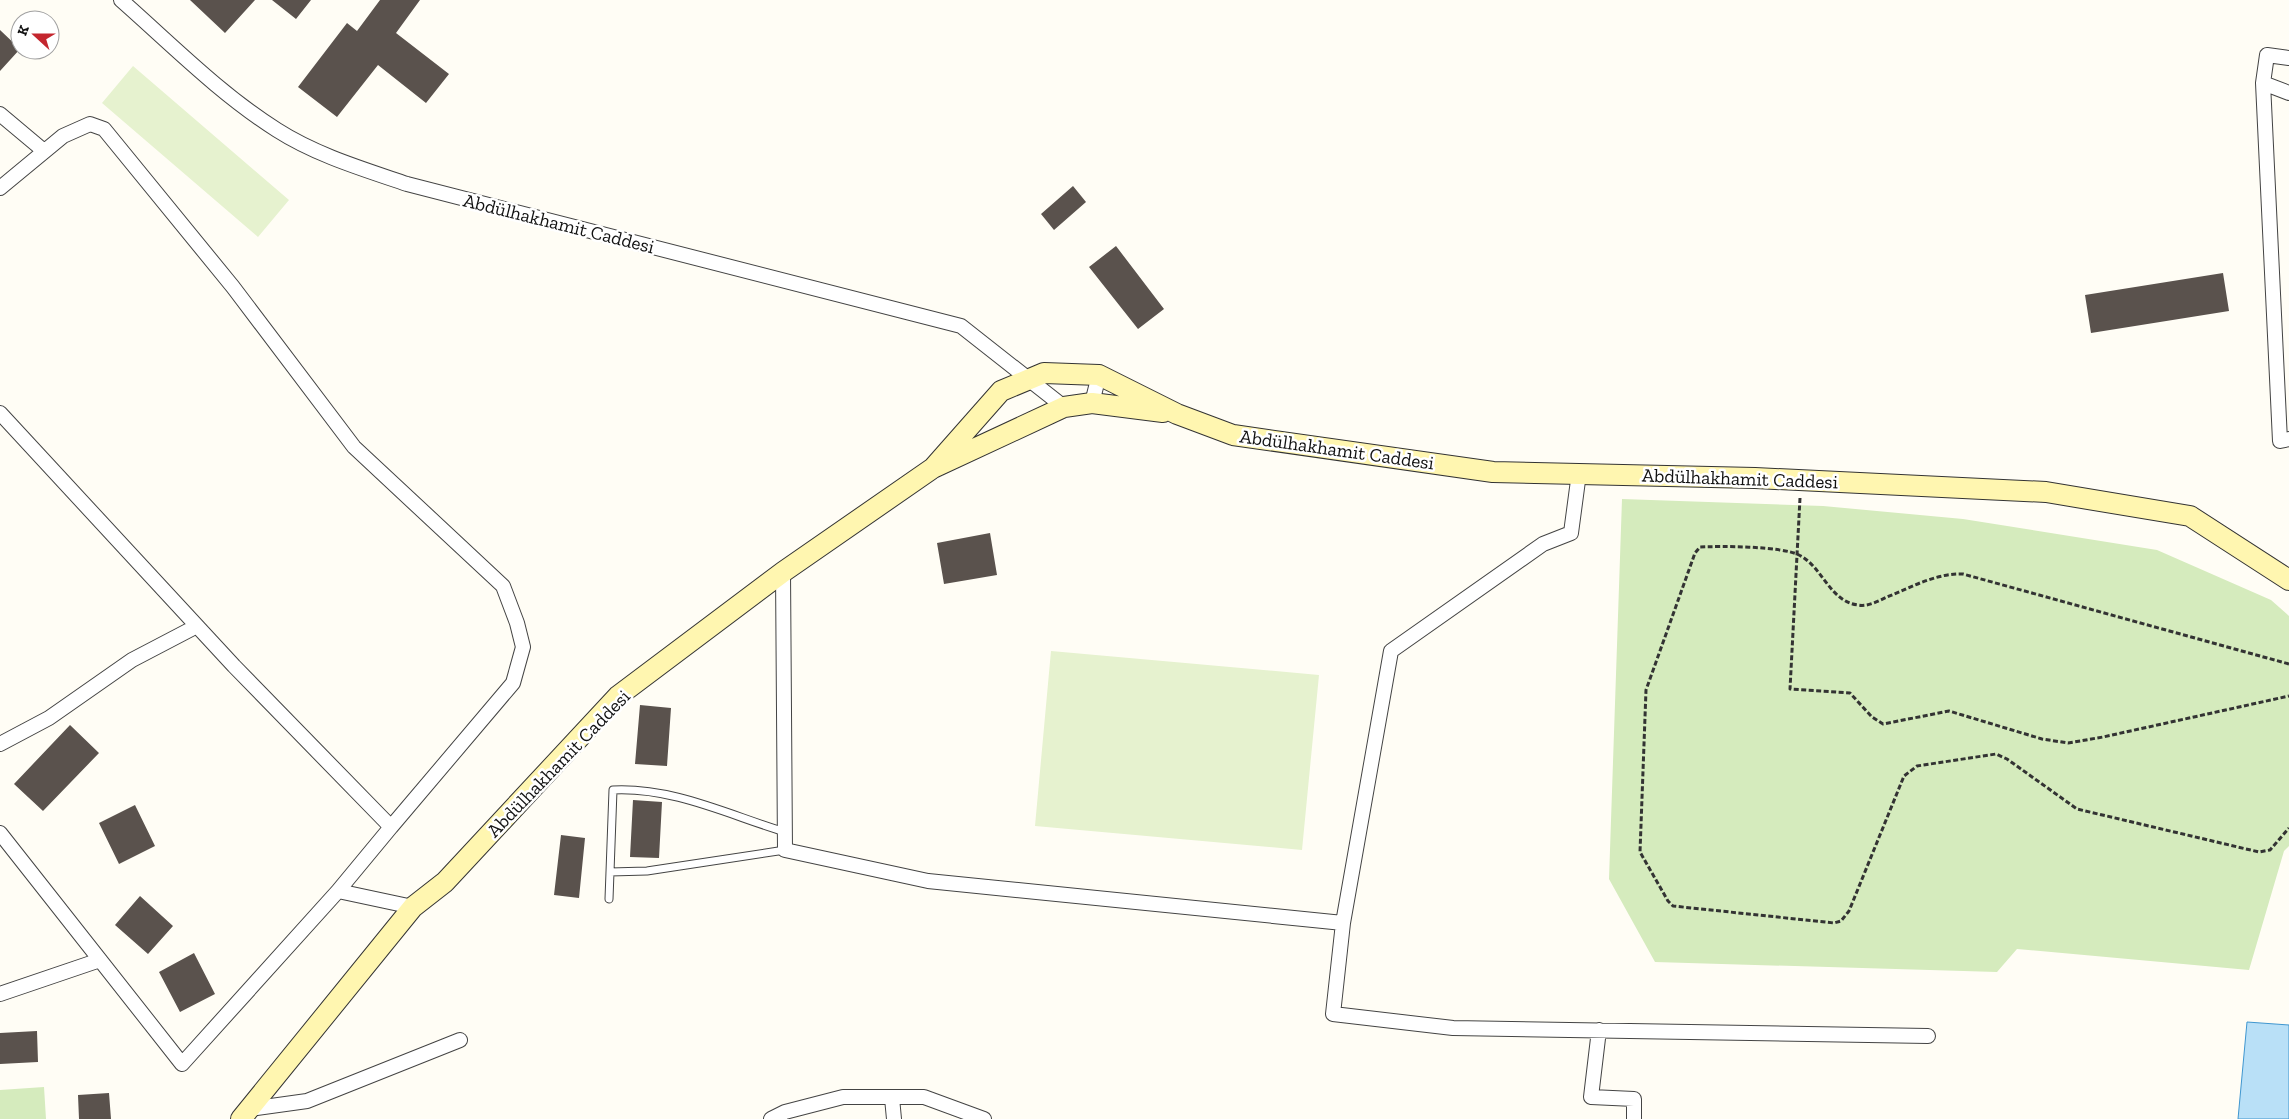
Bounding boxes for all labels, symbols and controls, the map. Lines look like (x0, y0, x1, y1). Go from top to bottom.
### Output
north arrow (10, 10, 60, 60)
text: K (14, 23, 33, 38)
street label: Abdülhakhamit Caddesi (461, 189, 657, 258)
street label: Abdülhakhamit Caddesi (1238, 424, 1436, 475)
street label: Abdülhakhamit Caddesi (1642, 464, 1838, 493)
street label: Abdülhakhamit Caddesi (482, 685, 635, 842)

